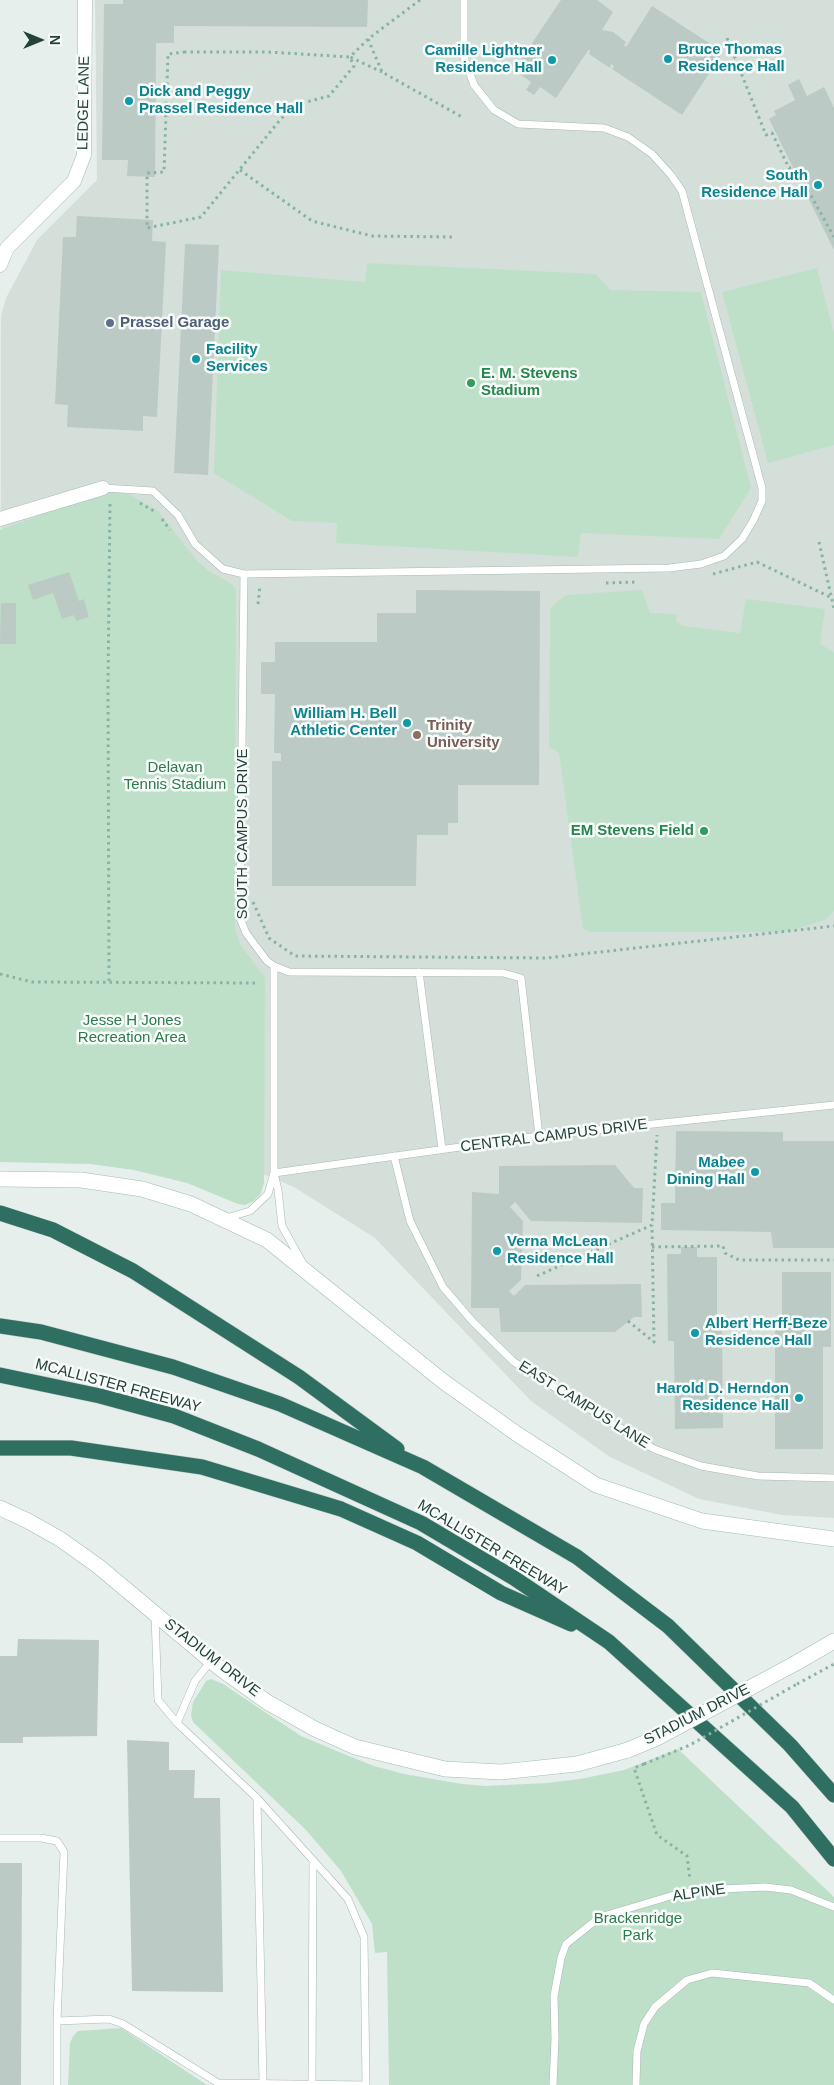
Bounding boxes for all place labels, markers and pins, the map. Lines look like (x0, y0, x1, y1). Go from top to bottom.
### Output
place label: Bruce Thomas Residence Hall (678, 41, 785, 76)
place label: Camille Lightner Residence Hall (424, 42, 542, 77)
marker: Bruce Thomas Residence Hall (662, 53, 674, 65)
marker: Camille Lightner Residence Hall (546, 54, 558, 66)
place label: Dick and Peggy Prassel Residence Hall (139, 83, 303, 118)
marker: Dick and Peggy Prassel Residence Hall (123, 95, 135, 107)
place label: South Residence Hall (701, 167, 808, 202)
marker: South Residence Hall (812, 179, 824, 191)
place label: Prassel Garage (120, 314, 229, 332)
marker: Prassel Garage (104, 317, 116, 329)
place label: Facility Services (206, 341, 268, 376)
marker: Facility Services (190, 353, 202, 365)
place label: E. M. Stevens Stadium (481, 365, 578, 400)
marker: E. M. Stevens Stadium (465, 377, 477, 389)
place label: William H. Bell Athletic Center (290, 705, 397, 740)
marker: William H. Bell Athletic Center (401, 717, 413, 729)
place label: Trinity University (427, 717, 500, 752)
marker: Trinity University (411, 729, 423, 741)
place label: EM Stevens Field (571, 822, 694, 840)
marker: EM Stevens Field (698, 825, 710, 837)
place label: Mabee Dining Hall (667, 1154, 745, 1189)
marker: Mabee Dining Hall (749, 1166, 761, 1178)
place label: Verna McLean Residence Hall (507, 1233, 614, 1268)
marker: Verna McLean Residence Hall (491, 1245, 503, 1257)
place label: Albert Herff-Beze Residence Hall (705, 1315, 828, 1350)
marker: Albert Herff-Beze Residence Hall (689, 1327, 701, 1339)
place label: Harold D. Herndon Residence Hall (656, 1380, 789, 1415)
marker: Harold D. Herndon Residence Hall (793, 1392, 805, 1404)

